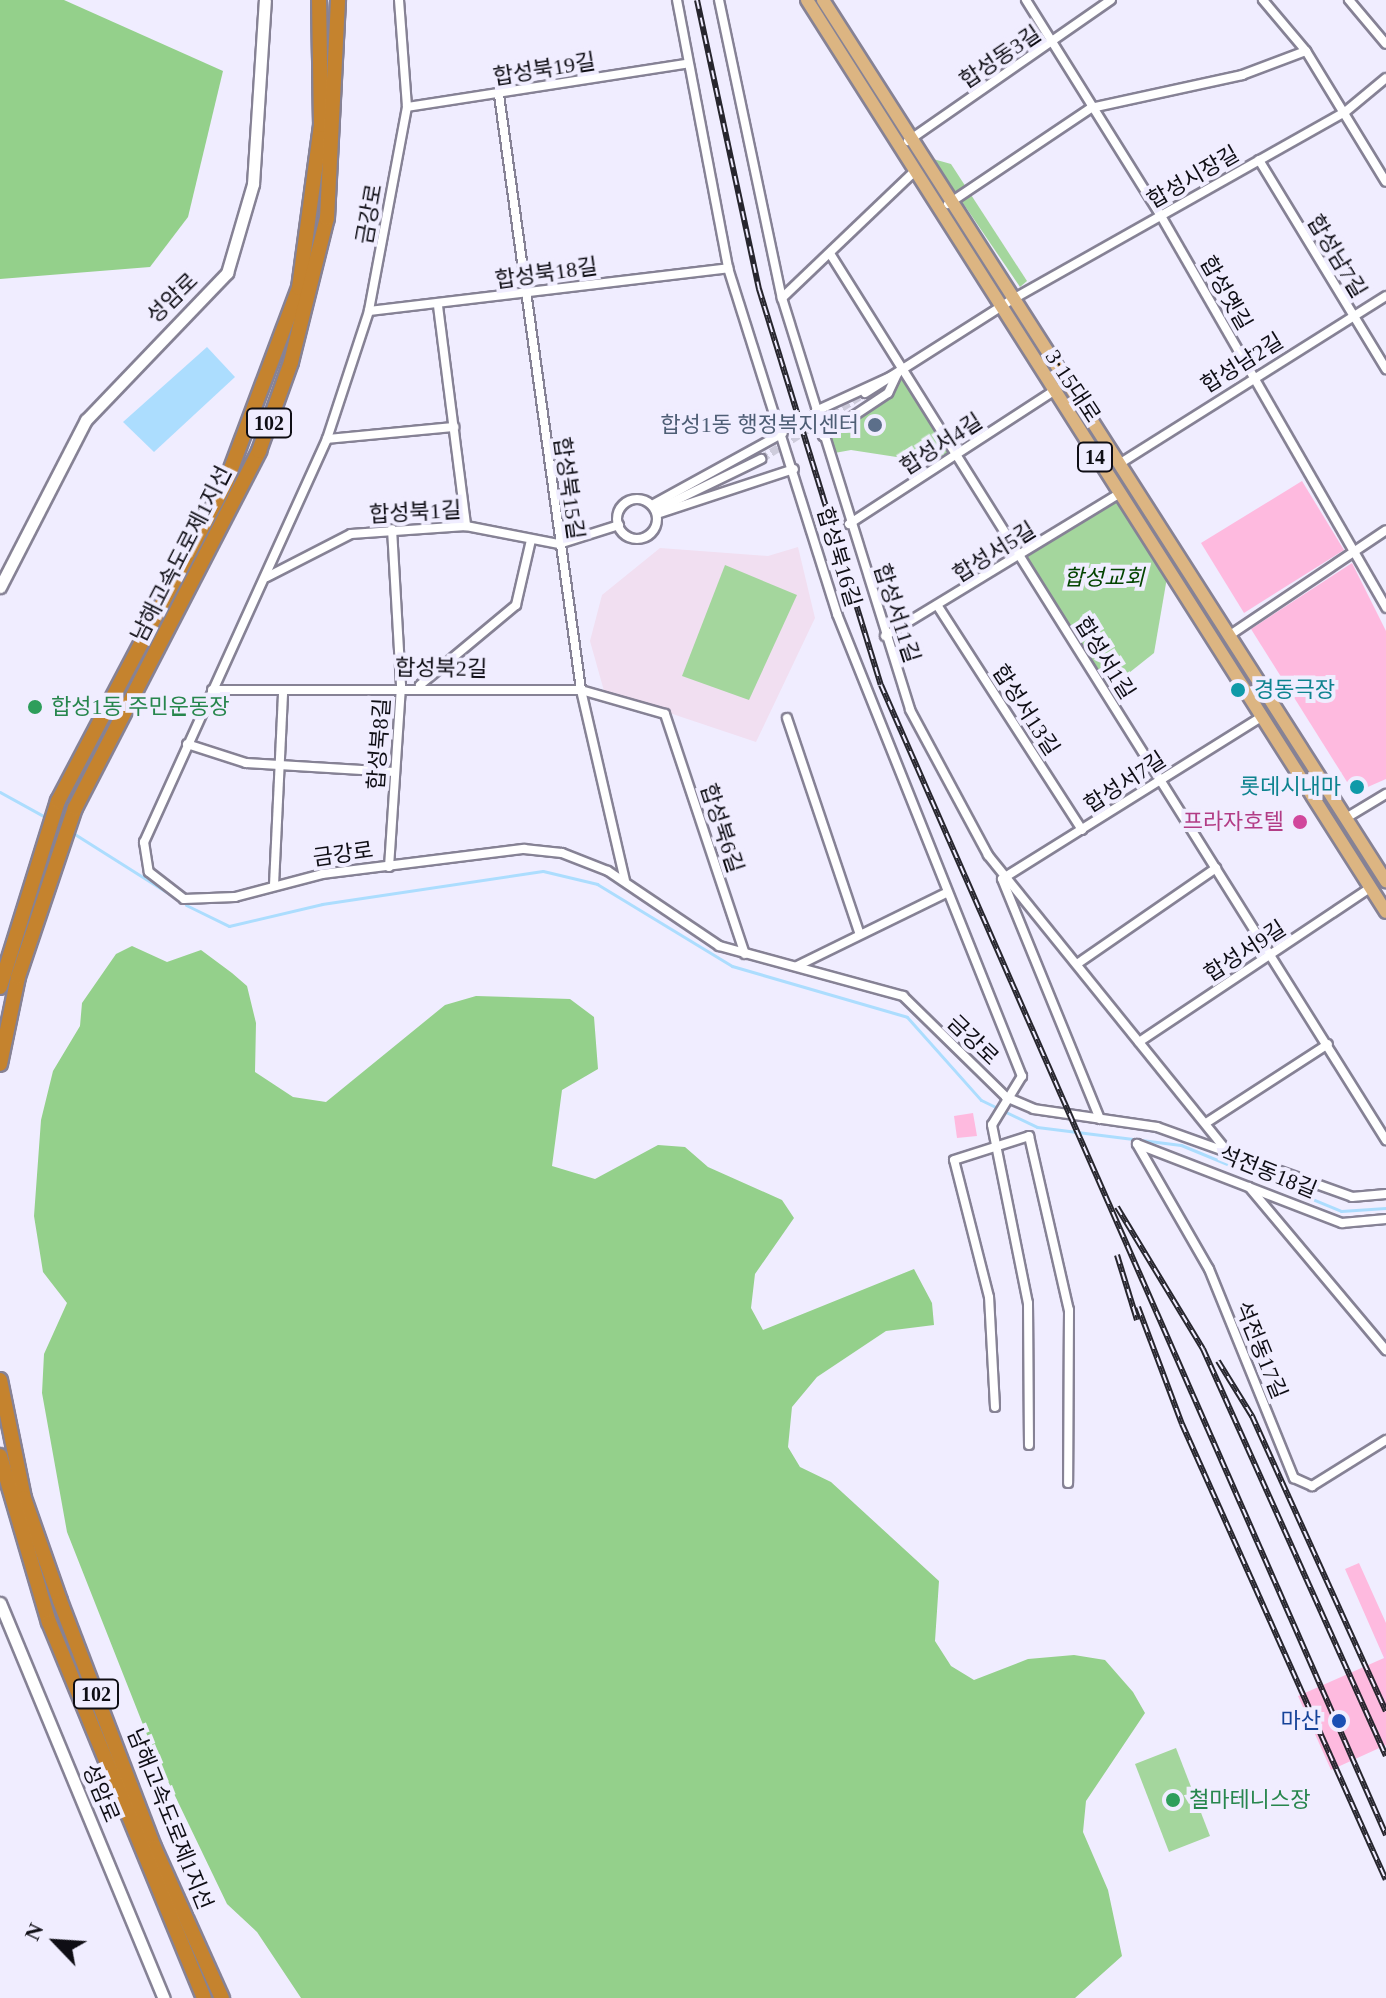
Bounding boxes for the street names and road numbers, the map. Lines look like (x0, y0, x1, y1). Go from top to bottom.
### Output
street label: 합성동3길 (954, 20, 1046, 94)
street label: 합성북19길 (491, 48, 597, 90)
street label: 합성시장길 (1143, 140, 1243, 214)
street label: 금강로 (351, 182, 387, 246)
street label: 합성남7길 (1302, 210, 1372, 302)
street label: 합성옛길 (1194, 251, 1258, 335)
street label: 합성북18길 (493, 253, 599, 293)
street label: 성암로 (141, 267, 203, 329)
street label: 합성남2길 (1196, 327, 1288, 399)
street label: 3·15대로 (1040, 345, 1106, 427)
road number: 102 (245, 407, 293, 439)
street label: 합성서4길 (895, 408, 987, 480)
street label: 합성북15길 (549, 435, 589, 541)
road number: 14 (1077, 441, 1113, 473)
street label: 남해고속도로제1지선 (125, 462, 237, 646)
street label: 합성북1길 (368, 496, 462, 528)
street label: 합성북16길 (811, 504, 867, 610)
street label: 합성서5길 (948, 516, 1040, 588)
street label: 합성서11길 (869, 560, 925, 666)
street label: 합성서1길 (1069, 612, 1141, 704)
street label: 합성북2길 (395, 654, 487, 682)
street label: 합성서13길 (987, 660, 1065, 760)
street label: 합성북8길 (363, 697, 395, 791)
street label: 합성서7길 (1079, 746, 1171, 818)
street label: 합성북6길 (695, 780, 749, 876)
street label: 금강로 (311, 837, 375, 871)
street label: 합성서9길 (1199, 915, 1291, 987)
street label: 금강로 (942, 1009, 1004, 1071)
street label: 석전동18길 (1215, 1140, 1321, 1204)
street label: 석전동17길 (1229, 1297, 1293, 1403)
road number: 102 (72, 1678, 120, 1710)
street label: 남해고속도로제1지선 (122, 1725, 218, 1913)
street label: 성암로 (77, 1760, 125, 1826)

